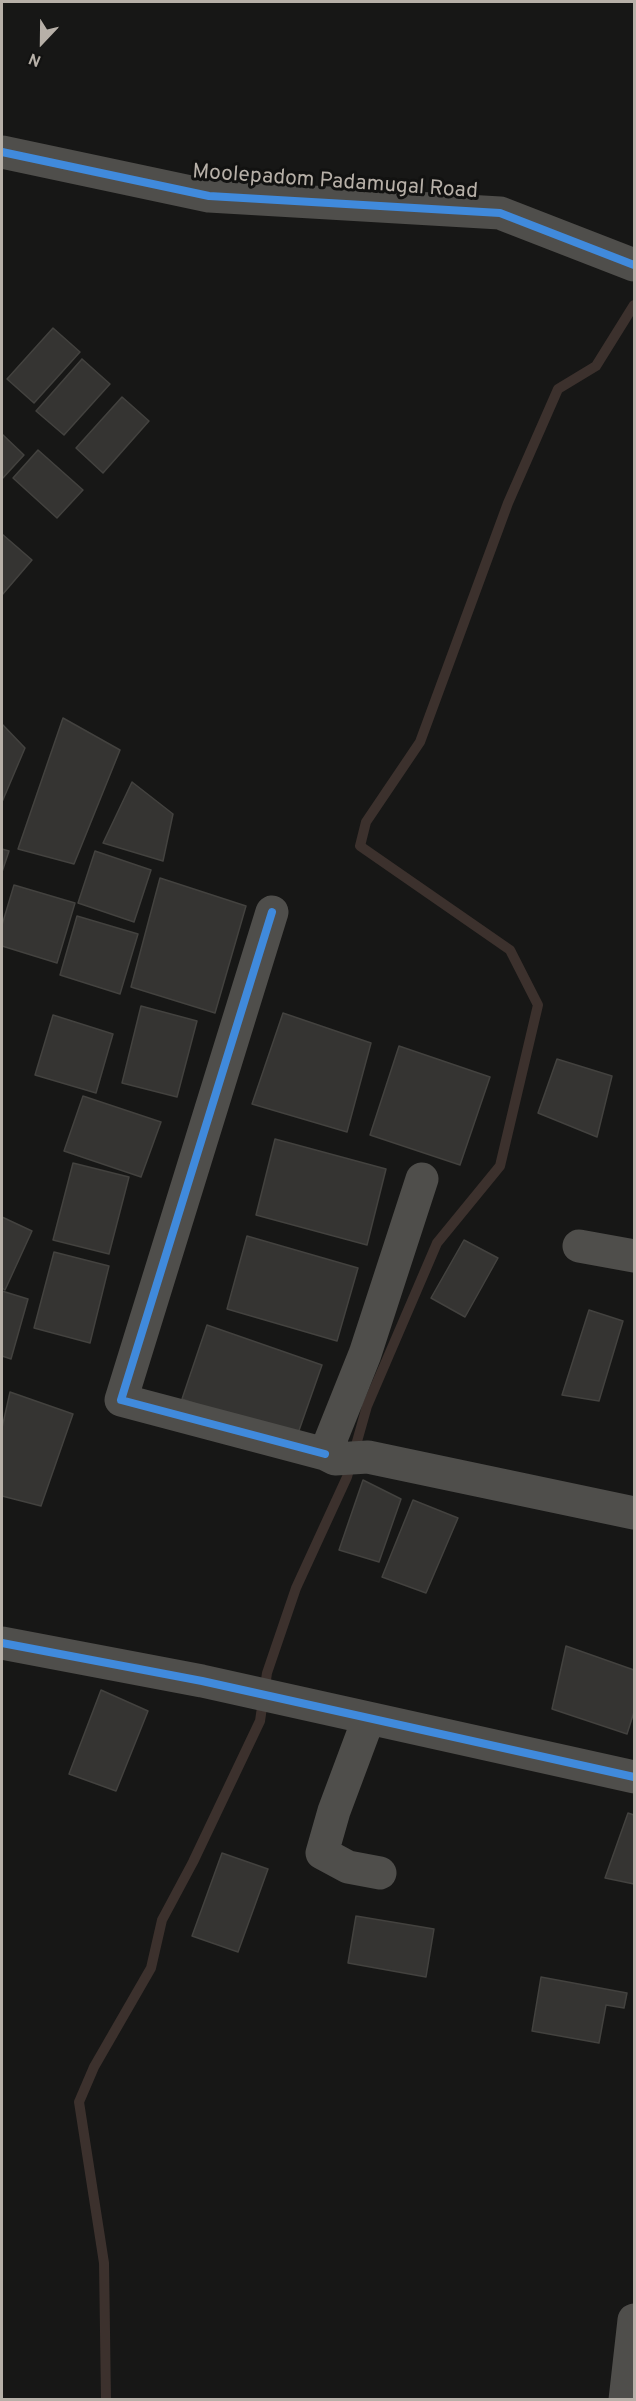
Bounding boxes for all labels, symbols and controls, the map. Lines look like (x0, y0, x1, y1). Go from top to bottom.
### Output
north arrow (12, 12, 72, 72)
text: N (26, 47, 44, 70)
street label: Moolepadom Padamugal Road (191, 160, 479, 206)

